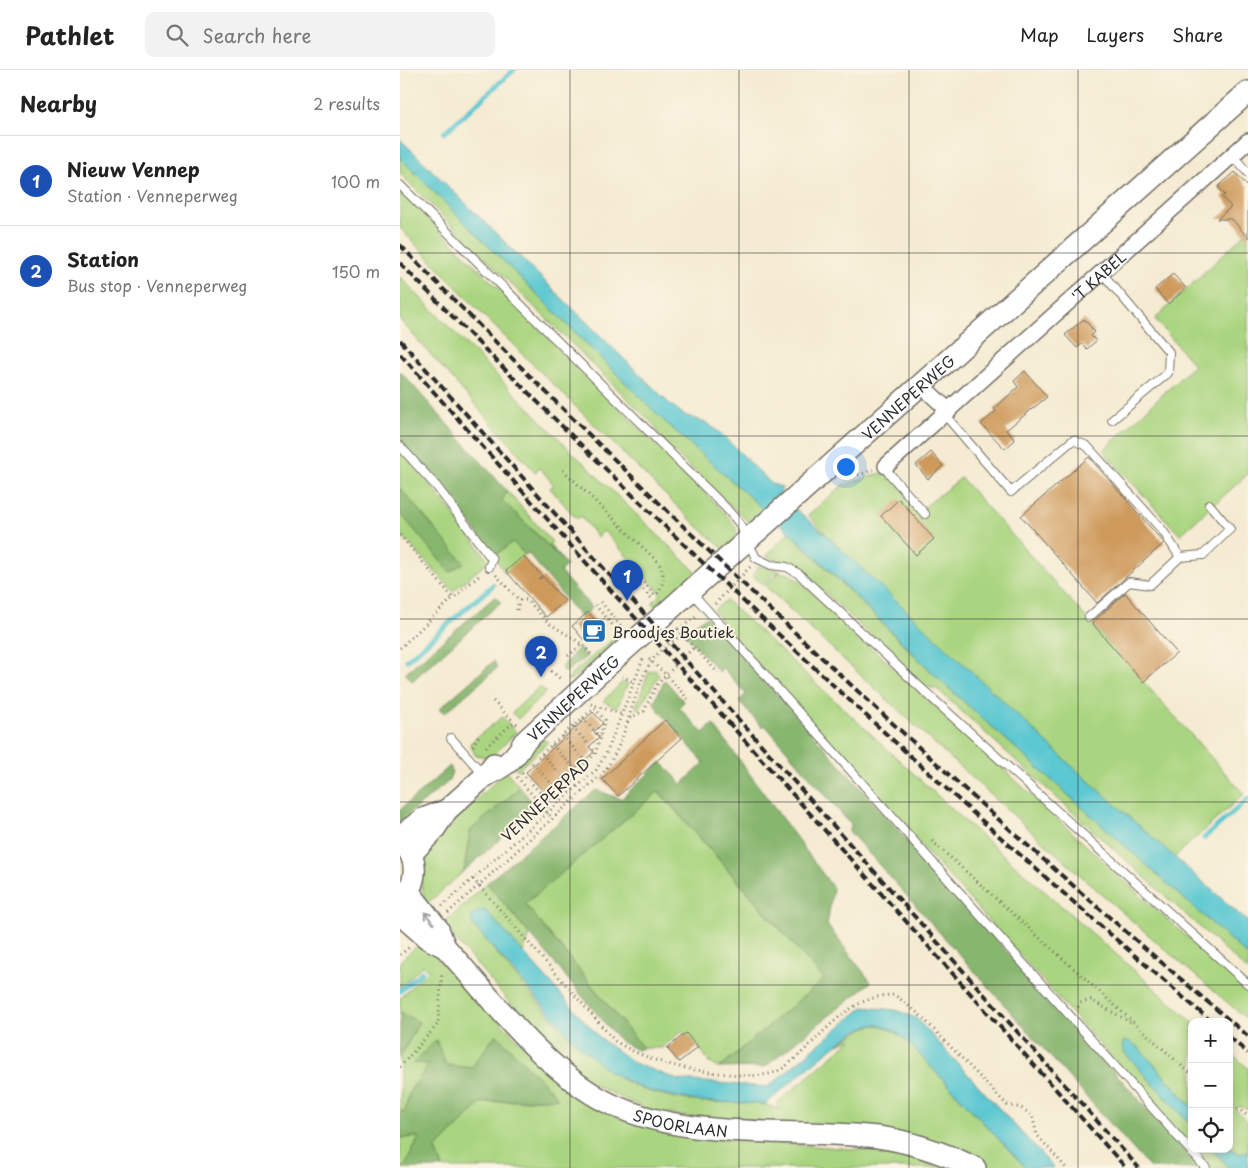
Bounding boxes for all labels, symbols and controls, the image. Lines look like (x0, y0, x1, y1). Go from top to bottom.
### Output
search box (145, 12, 495, 57)
text: Pathlet (25, 17, 115, 53)
icon: search (163, 21, 191, 49)
text: Search here (203, 21, 311, 49)
text: Map (1020, 21, 1059, 48)
text: Layers (1087, 21, 1144, 48)
text: Share (1172, 21, 1223, 48)
text: Nearby (20, 87, 97, 119)
text: 2 results (313, 91, 380, 115)
text: Nieuw Vennep (67, 155, 200, 183)
text: 1 (32, 169, 40, 193)
text: 100 m (331, 169, 380, 193)
text: Station · Venneperweg (67, 183, 238, 207)
text: Station (67, 245, 139, 273)
street label: 'T KABEL (1066, 245, 1130, 306)
text: 2 (30, 259, 42, 283)
text: 150 m (332, 259, 380, 283)
text: Bus stop · Venneperweg (67, 273, 248, 297)
street label: VENNEPERWEG (856, 349, 959, 445)
your location (833, 454, 859, 480)
pin: 1 (611, 560, 643, 601)
cafe icon: Broodjes Boutiek (581, 618, 607, 644)
place label: Broodjes Boutiek (612, 620, 734, 643)
pin: 2 (525, 636, 557, 677)
street label: VENNEPERWEG (521, 649, 624, 746)
street label: VENNEPERPAD (495, 752, 595, 846)
one-way arrow (424, 912, 435, 925)
map controls (1188, 1018, 1233, 1153)
button: + (1188, 1018, 1233, 1063)
button: − (1188, 1063, 1233, 1108)
street label: SPOORLAAN (630, 1102, 729, 1142)
button: locate (1188, 1108, 1233, 1153)

